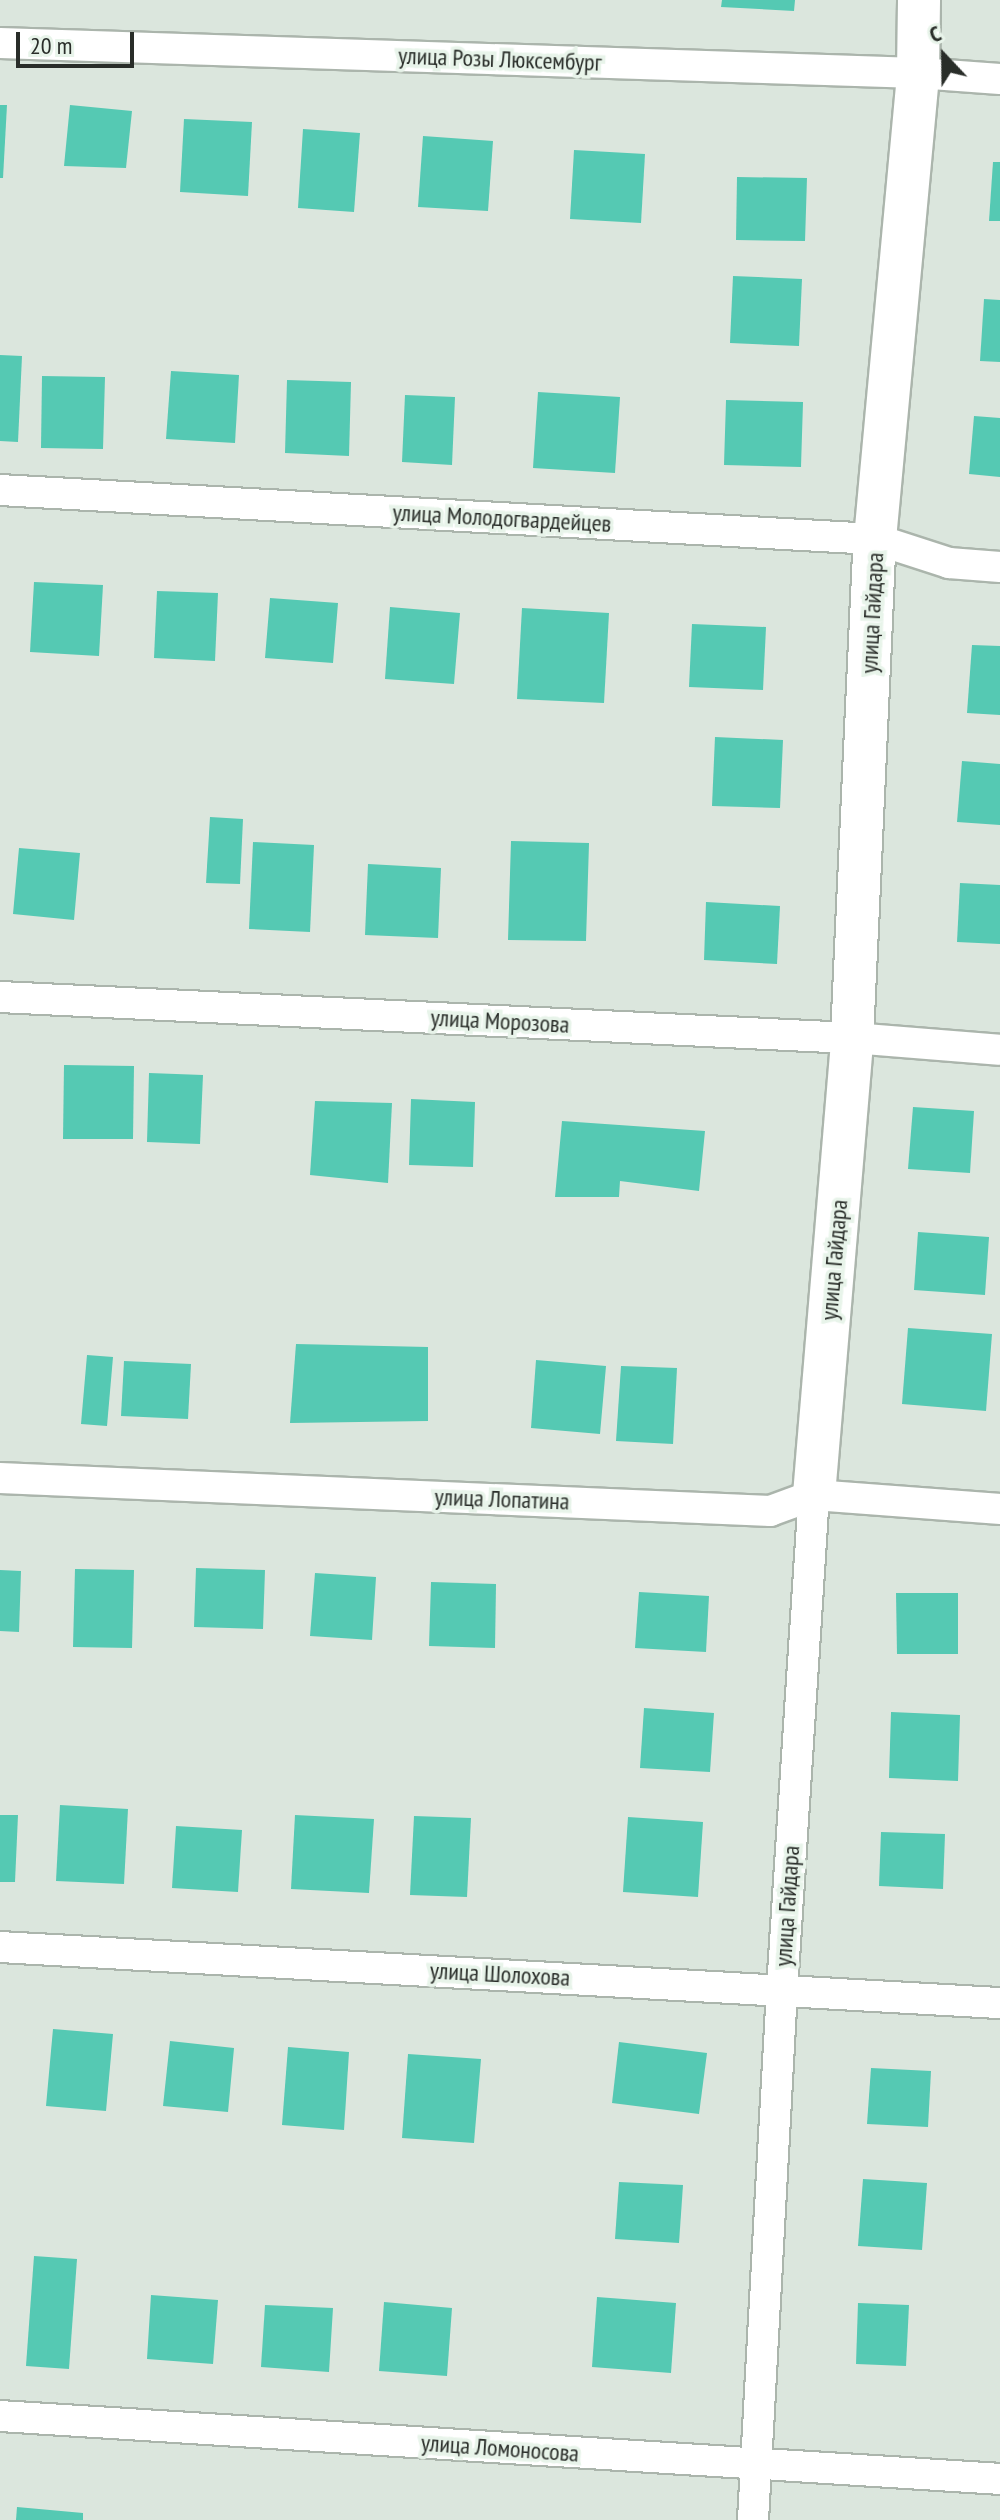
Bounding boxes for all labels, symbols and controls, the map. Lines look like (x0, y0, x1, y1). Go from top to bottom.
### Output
scale bar (20, 16, 138, 66)
north arrow (904, 16, 984, 96)
text: С (925, 19, 945, 49)
text: 20 m (30, 30, 72, 61)
street label: улица Розы Люксембург (398, 41, 602, 77)
street label: улица Молодогвардейцев (392, 498, 612, 538)
street label: улица Гайдара (854, 552, 890, 674)
street label: улица Морозова (430, 1003, 570, 1039)
street label: улица Гайдара (814, 1198, 854, 1322)
street label: улица Лопатина (434, 1482, 570, 1516)
street label: улица Гайдара (768, 1845, 806, 1967)
street label: улица Шолохова (429, 1956, 571, 1992)
street label: улица Ломоносова (420, 2428, 580, 2468)

